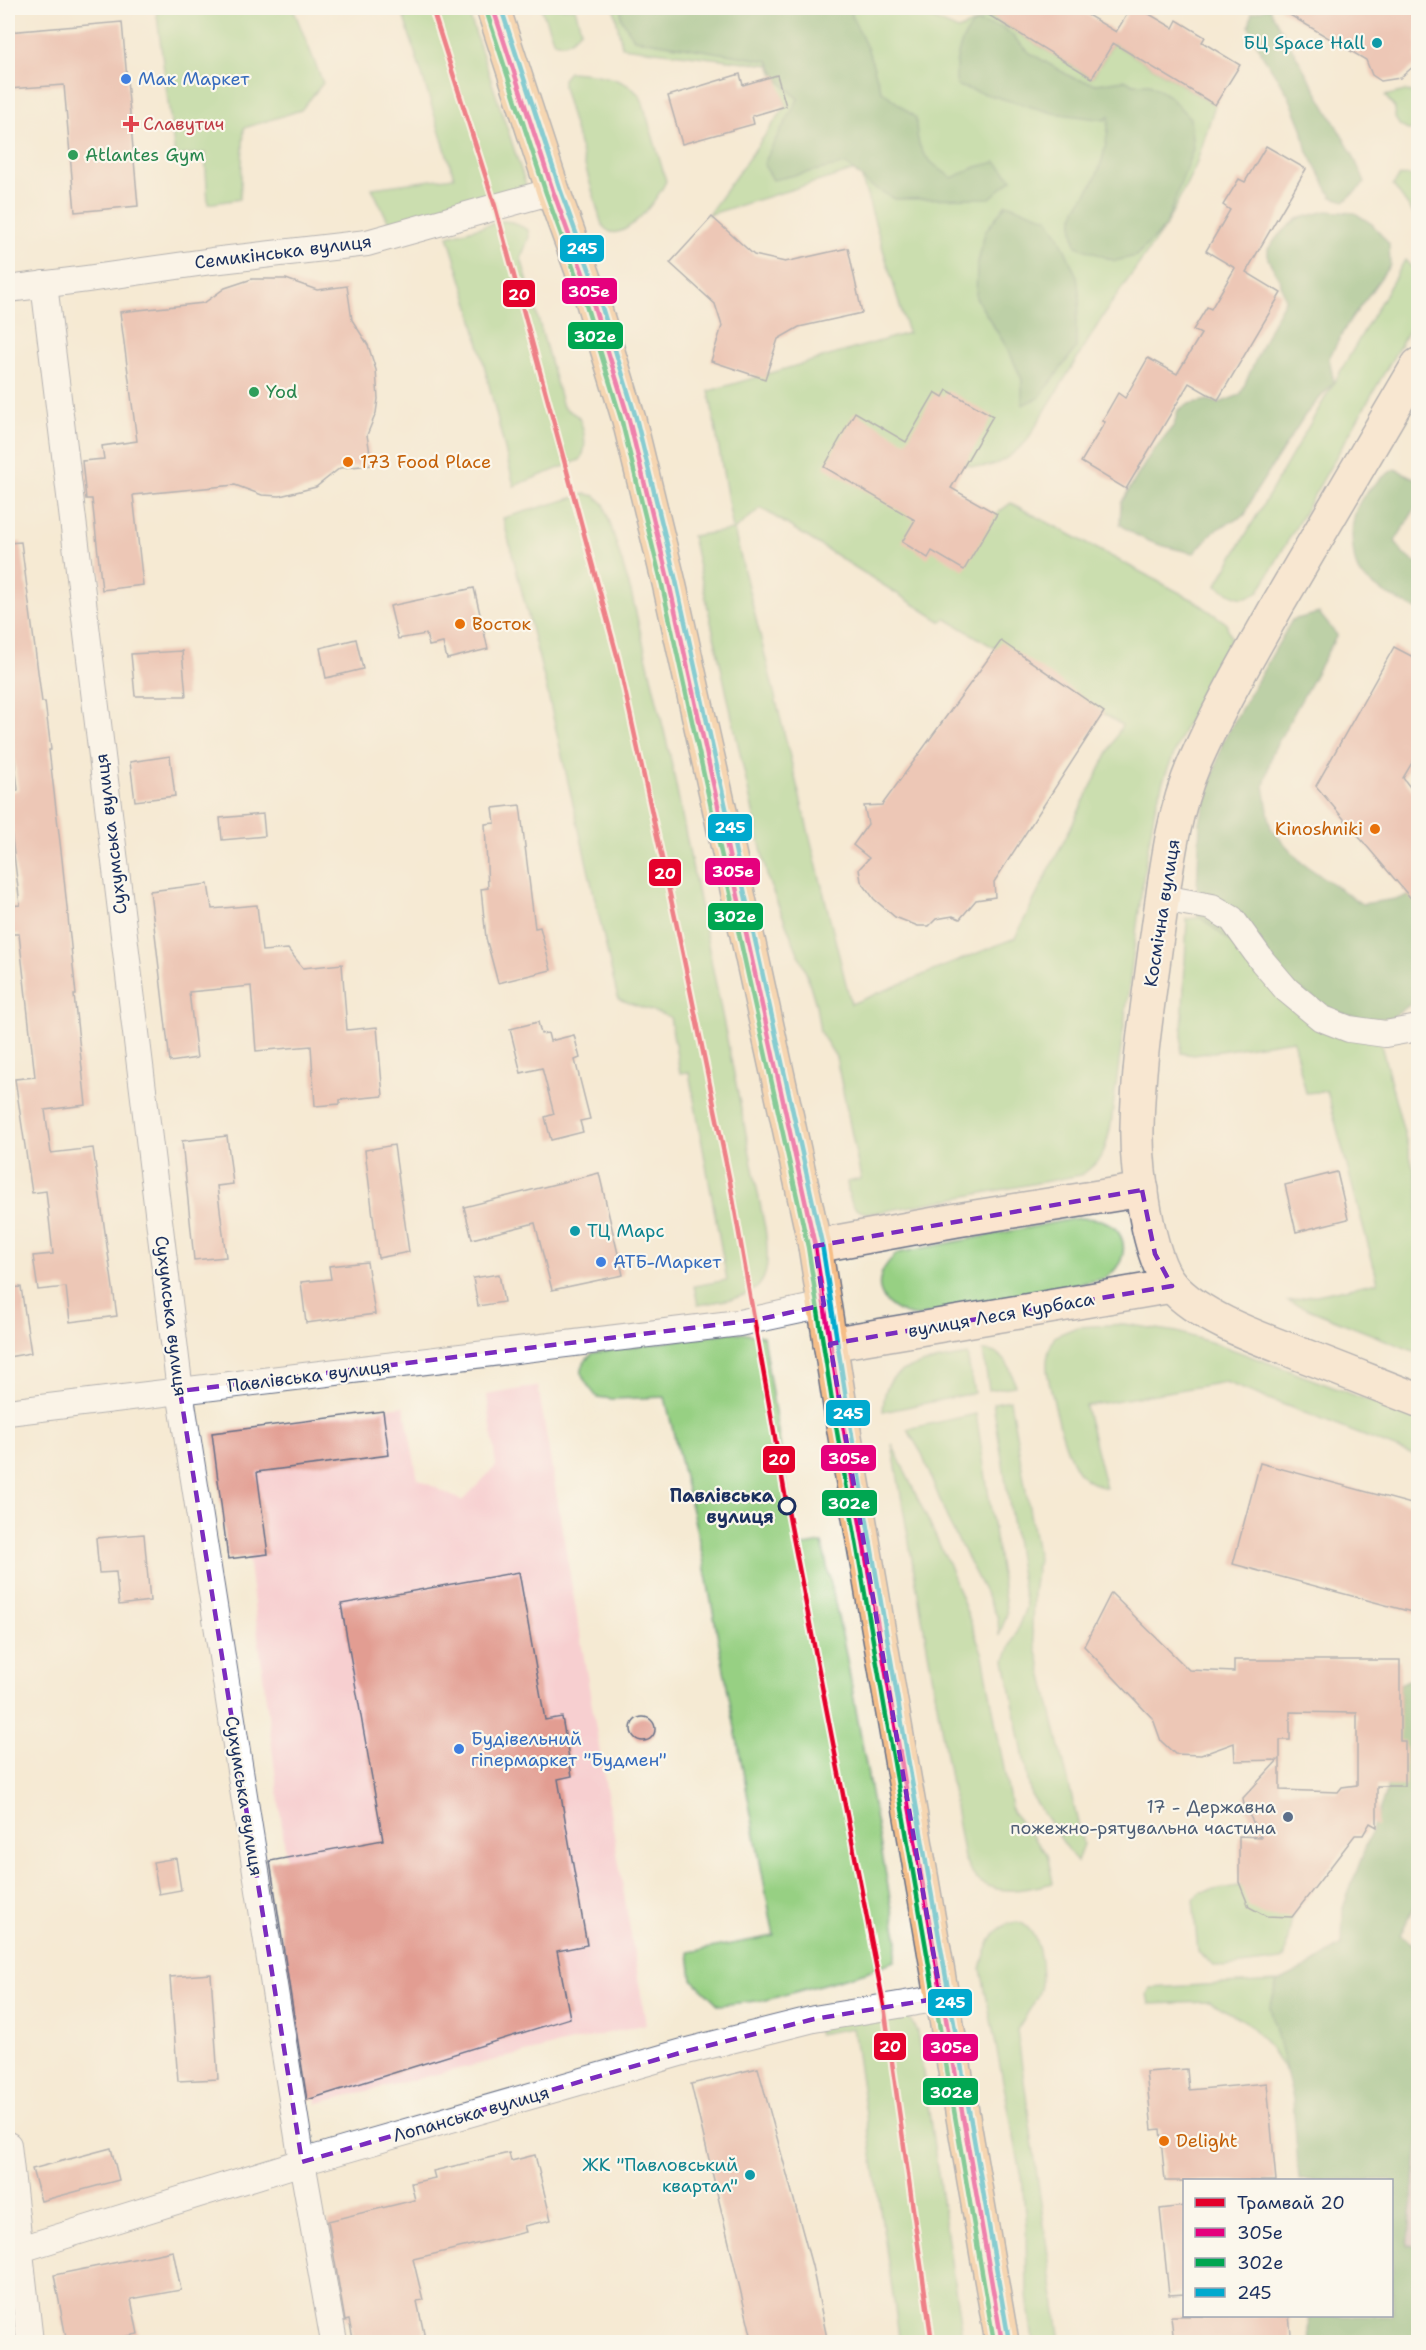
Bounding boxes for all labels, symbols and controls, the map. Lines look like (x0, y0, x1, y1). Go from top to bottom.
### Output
place label: БЦ Space Hall (1243, 31, 1366, 55)
marker: БЦ Space Hall (1370, 36, 1384, 50)
place label: Мак Маркет (138, 67, 250, 91)
marker: Мак Маркет (119, 72, 133, 86)
place label: Славутич (143, 112, 224, 136)
marker: Славутич (124, 117, 138, 131)
place label: Atlantes Gym (85, 143, 205, 167)
marker: Atlantes Gym (66, 148, 80, 162)
street label: Семикінська вулиця (193, 229, 373, 275)
line badge: 245 (559, 234, 605, 263)
text: 245 (566, 238, 598, 259)
line badge: 305e (561, 277, 618, 305)
line badge: 20 (502, 279, 536, 308)
text: 305e (568, 281, 610, 302)
text: 20 (508, 284, 530, 305)
line badge: 302е (567, 321, 624, 350)
text: 302е (574, 326, 617, 347)
place label: Yod (266, 380, 297, 404)
marker: Yod (247, 385, 261, 399)
place label: 173 Food Place (360, 450, 491, 474)
marker: 173 Food Place (341, 455, 355, 469)
place label: Восток (472, 612, 532, 636)
marker: Восток (453, 617, 467, 631)
street label: Сухумська вулиця (89, 752, 133, 916)
line badge: 245 (707, 813, 753, 842)
text: 245 (714, 817, 746, 838)
place label: Kinoshniki (1275, 817, 1363, 841)
marker: Kinoshniki (1368, 822, 1382, 836)
street label: Космічна вулиця (1138, 837, 1186, 989)
line badge: 305e (704, 857, 761, 886)
line badge: 20 (648, 858, 682, 887)
text: 305e (712, 861, 754, 882)
text: 20 (654, 863, 676, 884)
line badge: 302е (707, 902, 764, 931)
text: 302е (714, 906, 757, 927)
place label: ТЦ Марс (587, 1219, 665, 1243)
marker: ТЦ Марс (568, 1224, 582, 1238)
street label: Сухумська вулиця (149, 1234, 193, 1398)
place label: АТБ-Маркет (613, 1250, 722, 1274)
marker: АТБ-Маркет (594, 1255, 608, 1269)
street label: вулиця Леся Курбаса (906, 1287, 1096, 1343)
street label: Павлівська вулиця (226, 1354, 392, 1398)
line badge: 245 (825, 1399, 871, 1427)
text: 245 (832, 1403, 864, 1424)
line badge: 305e (820, 1444, 877, 1472)
line badge: 20 (762, 1445, 796, 1474)
text: 305e (828, 1448, 870, 1469)
text: 20 (768, 1449, 790, 1470)
place label: Павлівська вулиця (670, 1484, 775, 1529)
line badge: 302е (821, 1489, 878, 1517)
text: 302е (828, 1493, 871, 1514)
marker: Павлівська вулиця (778, 1497, 796, 1515)
street label: Сухумська вулиця (219, 1714, 269, 1878)
place label: Будівельний гіпермаркет "Будмен" (471, 1727, 667, 1772)
marker: Будівельний гіпермаркет "Будмен" (452, 1742, 466, 1756)
place label: 17 - Державна пожежно-рятувальна частина (1010, 1795, 1276, 1840)
marker: 17 - Державна пожежно-рятувальна частина (1281, 1810, 1295, 1824)
line badge: 245 (927, 1988, 973, 2017)
text: 245 (934, 1992, 966, 2013)
line badge: 20 (873, 2032, 907, 2061)
line badge: 305e (922, 2033, 979, 2062)
text: 20 (879, 2036, 901, 2057)
text: 305e (930, 2037, 972, 2058)
line badge: 302е (922, 2077, 979, 2106)
street label: Лопанська вулиця (390, 2080, 552, 2148)
text: 302е (930, 2082, 973, 2103)
place label: Delight (1176, 2129, 1238, 2153)
marker: Delight (1157, 2134, 1171, 2148)
place label: ЖК "Павловський квартал" (583, 2153, 738, 2198)
marker: ЖК "Павловський квартал" (743, 2168, 757, 2182)
legend (1183, 2179, 1393, 2317)
text: Трамвай 20 (1237, 2191, 1345, 2215)
text: 305e (1237, 2221, 1283, 2245)
text: 302е (1237, 2251, 1284, 2275)
text: 245 (1237, 2281, 1272, 2305)

